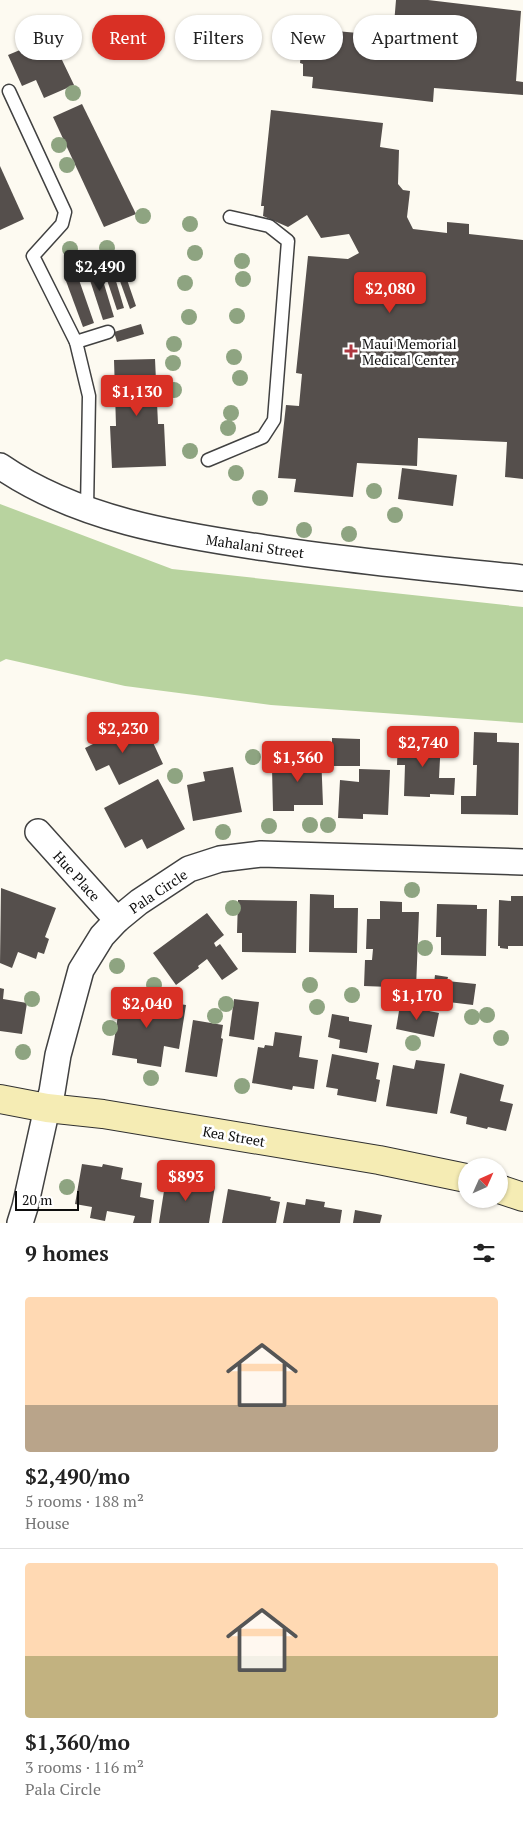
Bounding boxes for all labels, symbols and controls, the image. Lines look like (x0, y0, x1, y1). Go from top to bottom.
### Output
chip: Buy (15, 15, 82, 60)
chip: Rent (92, 15, 165, 60)
chip: Filters (175, 15, 262, 60)
chip: New (272, 15, 343, 60)
chip: Apartment (353, 15, 477, 60)
pin: $2,490 (59, 250, 141, 292)
text: $2,490 (75, 255, 125, 277)
pin: $2,080 (349, 272, 431, 314)
text: $2,080 (365, 277, 415, 299)
place label: Maui Memorial Medical Center (362, 334, 457, 369)
marker: Maui Memorial Medical Center (344, 344, 358, 358)
pin: $1,130 (96, 374, 178, 417)
text: $1,130 (112, 380, 162, 402)
street label: Mahalani Street (205, 530, 306, 562)
pin: $2,230 (82, 712, 164, 754)
text: $2,230 (98, 717, 148, 739)
pin: $2,740 (382, 726, 464, 768)
text: $2,740 (398, 731, 448, 753)
pin: $1,360 (257, 740, 339, 783)
text: $1,360 (273, 746, 323, 768)
street label: Hue Place (49, 847, 105, 905)
street label: Pala Circle (125, 865, 191, 917)
pin: $1,170 (376, 978, 458, 1021)
text: $1,170 (392, 984, 442, 1006)
pin: $2,040 (106, 986, 188, 1029)
text: $2,040 (122, 992, 172, 1014)
street label: Kea Street (201, 1121, 268, 1151)
north arrow (458, 1158, 508, 1208)
map controls (458, 1158, 508, 1208)
pin: $893 (156, 1160, 216, 1202)
text: $893 (168, 1165, 204, 1187)
scale bar (15, 1188, 79, 1211)
text: 20 m (22, 1190, 52, 1209)
text: 9 homes (25, 1239, 109, 1267)
icon: filters (470, 1239, 498, 1267)
icon: home (217, 1330, 307, 1420)
text: $2,490/mo (25, 1462, 130, 1490)
text: 5 rooms · 188 m² (25, 1490, 144, 1512)
text: House (25, 1512, 70, 1534)
icon: home (217, 1595, 307, 1685)
text: $1,360/mo (25, 1728, 130, 1756)
text: 3 rooms · 116 m² (25, 1756, 144, 1778)
text: Pala Circle (25, 1778, 101, 1800)

